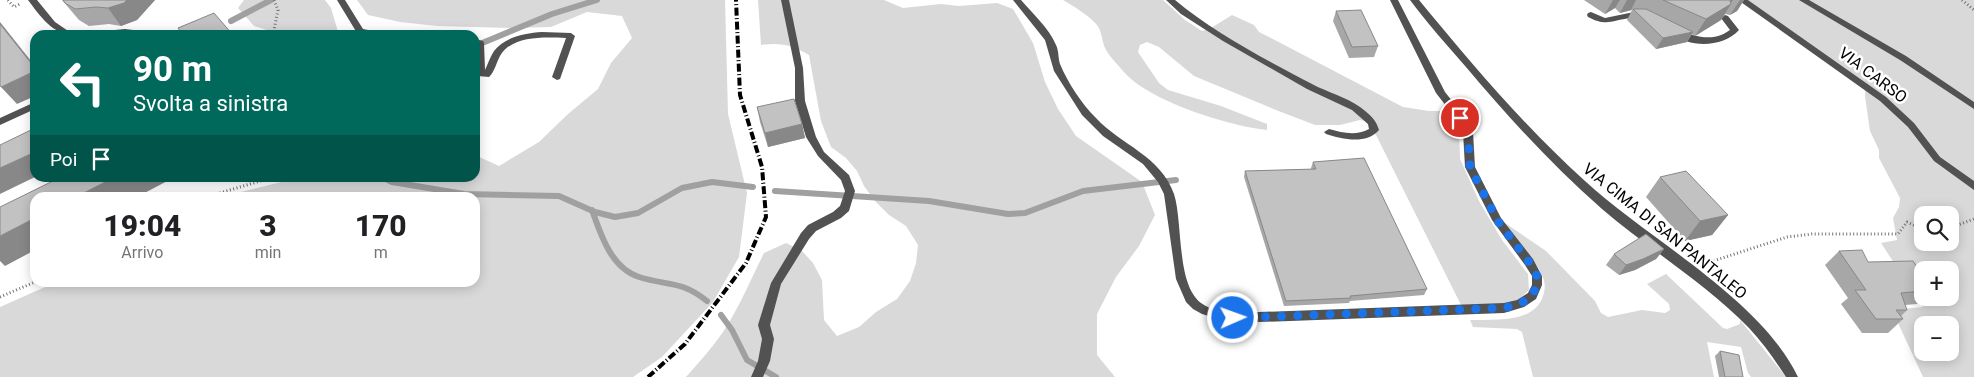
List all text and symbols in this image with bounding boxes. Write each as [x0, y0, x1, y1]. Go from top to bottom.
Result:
street label: VIA CARSO [1835, 43, 1911, 107]
text: 90 m [133, 49, 212, 90]
icon: left [50, 50, 115, 115]
text: Svolta a sinistra [133, 91, 288, 116]
pin [1439, 97, 1481, 139]
icon: arrive [1446, 104, 1474, 132]
icon: arrive [87, 145, 115, 173]
text: Poi [50, 148, 77, 171]
street label: VIA CIMA DI SAN PANTALEO [1579, 159, 1751, 303]
map controls [1914, 206, 1959, 361]
button: search [1914, 206, 1959, 251]
text: 19:04 [103, 208, 181, 243]
text: 3 [259, 208, 277, 243]
text: 170 [355, 208, 407, 243]
text: Arrivo [121, 243, 163, 262]
text: min [255, 243, 281, 262]
text: m [374, 243, 388, 262]
button: + [1914, 261, 1959, 306]
position arrow [1206, 291, 1258, 343]
button: − [1914, 316, 1959, 361]

